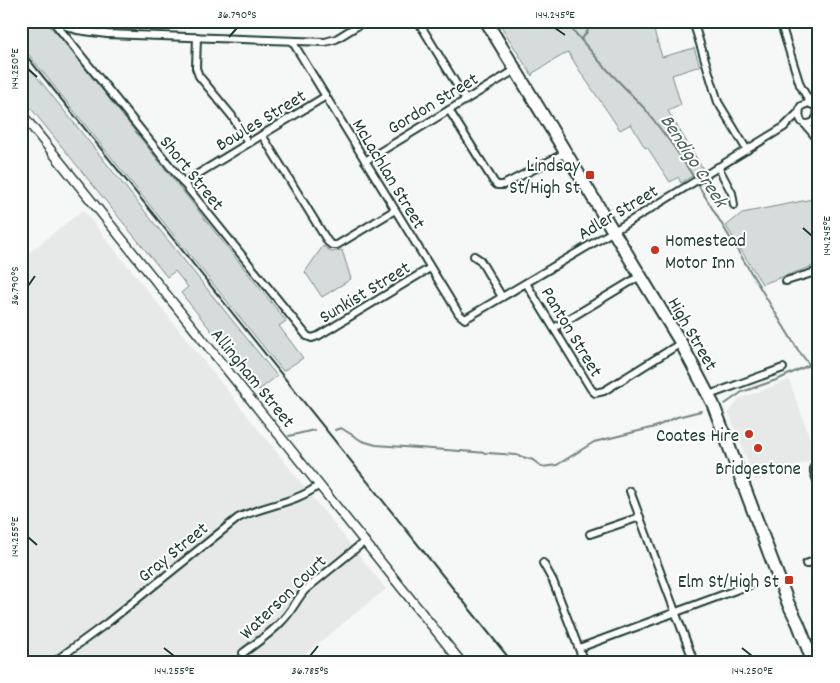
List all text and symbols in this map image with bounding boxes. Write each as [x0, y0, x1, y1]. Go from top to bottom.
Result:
text: 36.790°S [218, 7, 256, 24]
text: 144.245°E [535, 7, 575, 24]
text: 144.250°E [7, 48, 24, 90]
street label: Gordon Street [383, 67, 484, 143]
street label: Bowles Street [212, 84, 312, 160]
water label: Bendigo Creek [652, 110, 734, 215]
street label: McLachlan Street [343, 114, 431, 235]
street label: Short Street [151, 131, 229, 218]
place label: Lindsay St/High St [509, 154, 580, 203]
marker: Lindsay St/High St [584, 169, 596, 181]
street label: Adler Street [573, 179, 664, 249]
text: 144.245°E [819, 216, 836, 256]
place label: Homestead Motor Inn [665, 229, 746, 278]
marker: Homestead Motor Inn [649, 244, 661, 256]
street label: Sunkist Street [315, 256, 417, 332]
text: 36.790°S [7, 267, 24, 305]
street label: Panton Street [532, 283, 608, 383]
street label: High Street [659, 293, 723, 376]
street label: Allingham Street [203, 324, 300, 435]
place label: Coates Hire [656, 424, 739, 451]
marker: Coates Hire [743, 428, 755, 440]
marker: Bridgestone [752, 442, 764, 454]
place label: Bridgestone [715, 457, 801, 484]
text: 144.255°E [7, 516, 24, 557]
street label: Gray Street [133, 517, 215, 591]
street label: Waterson Court [235, 550, 334, 647]
place label: Elm St/High St [678, 570, 779, 597]
marker: Elm St/High St [783, 574, 795, 586]
text: 144.255°E [154, 663, 195, 680]
text: 36.785°S [291, 663, 329, 680]
text: 144.250°E [731, 663, 773, 680]

